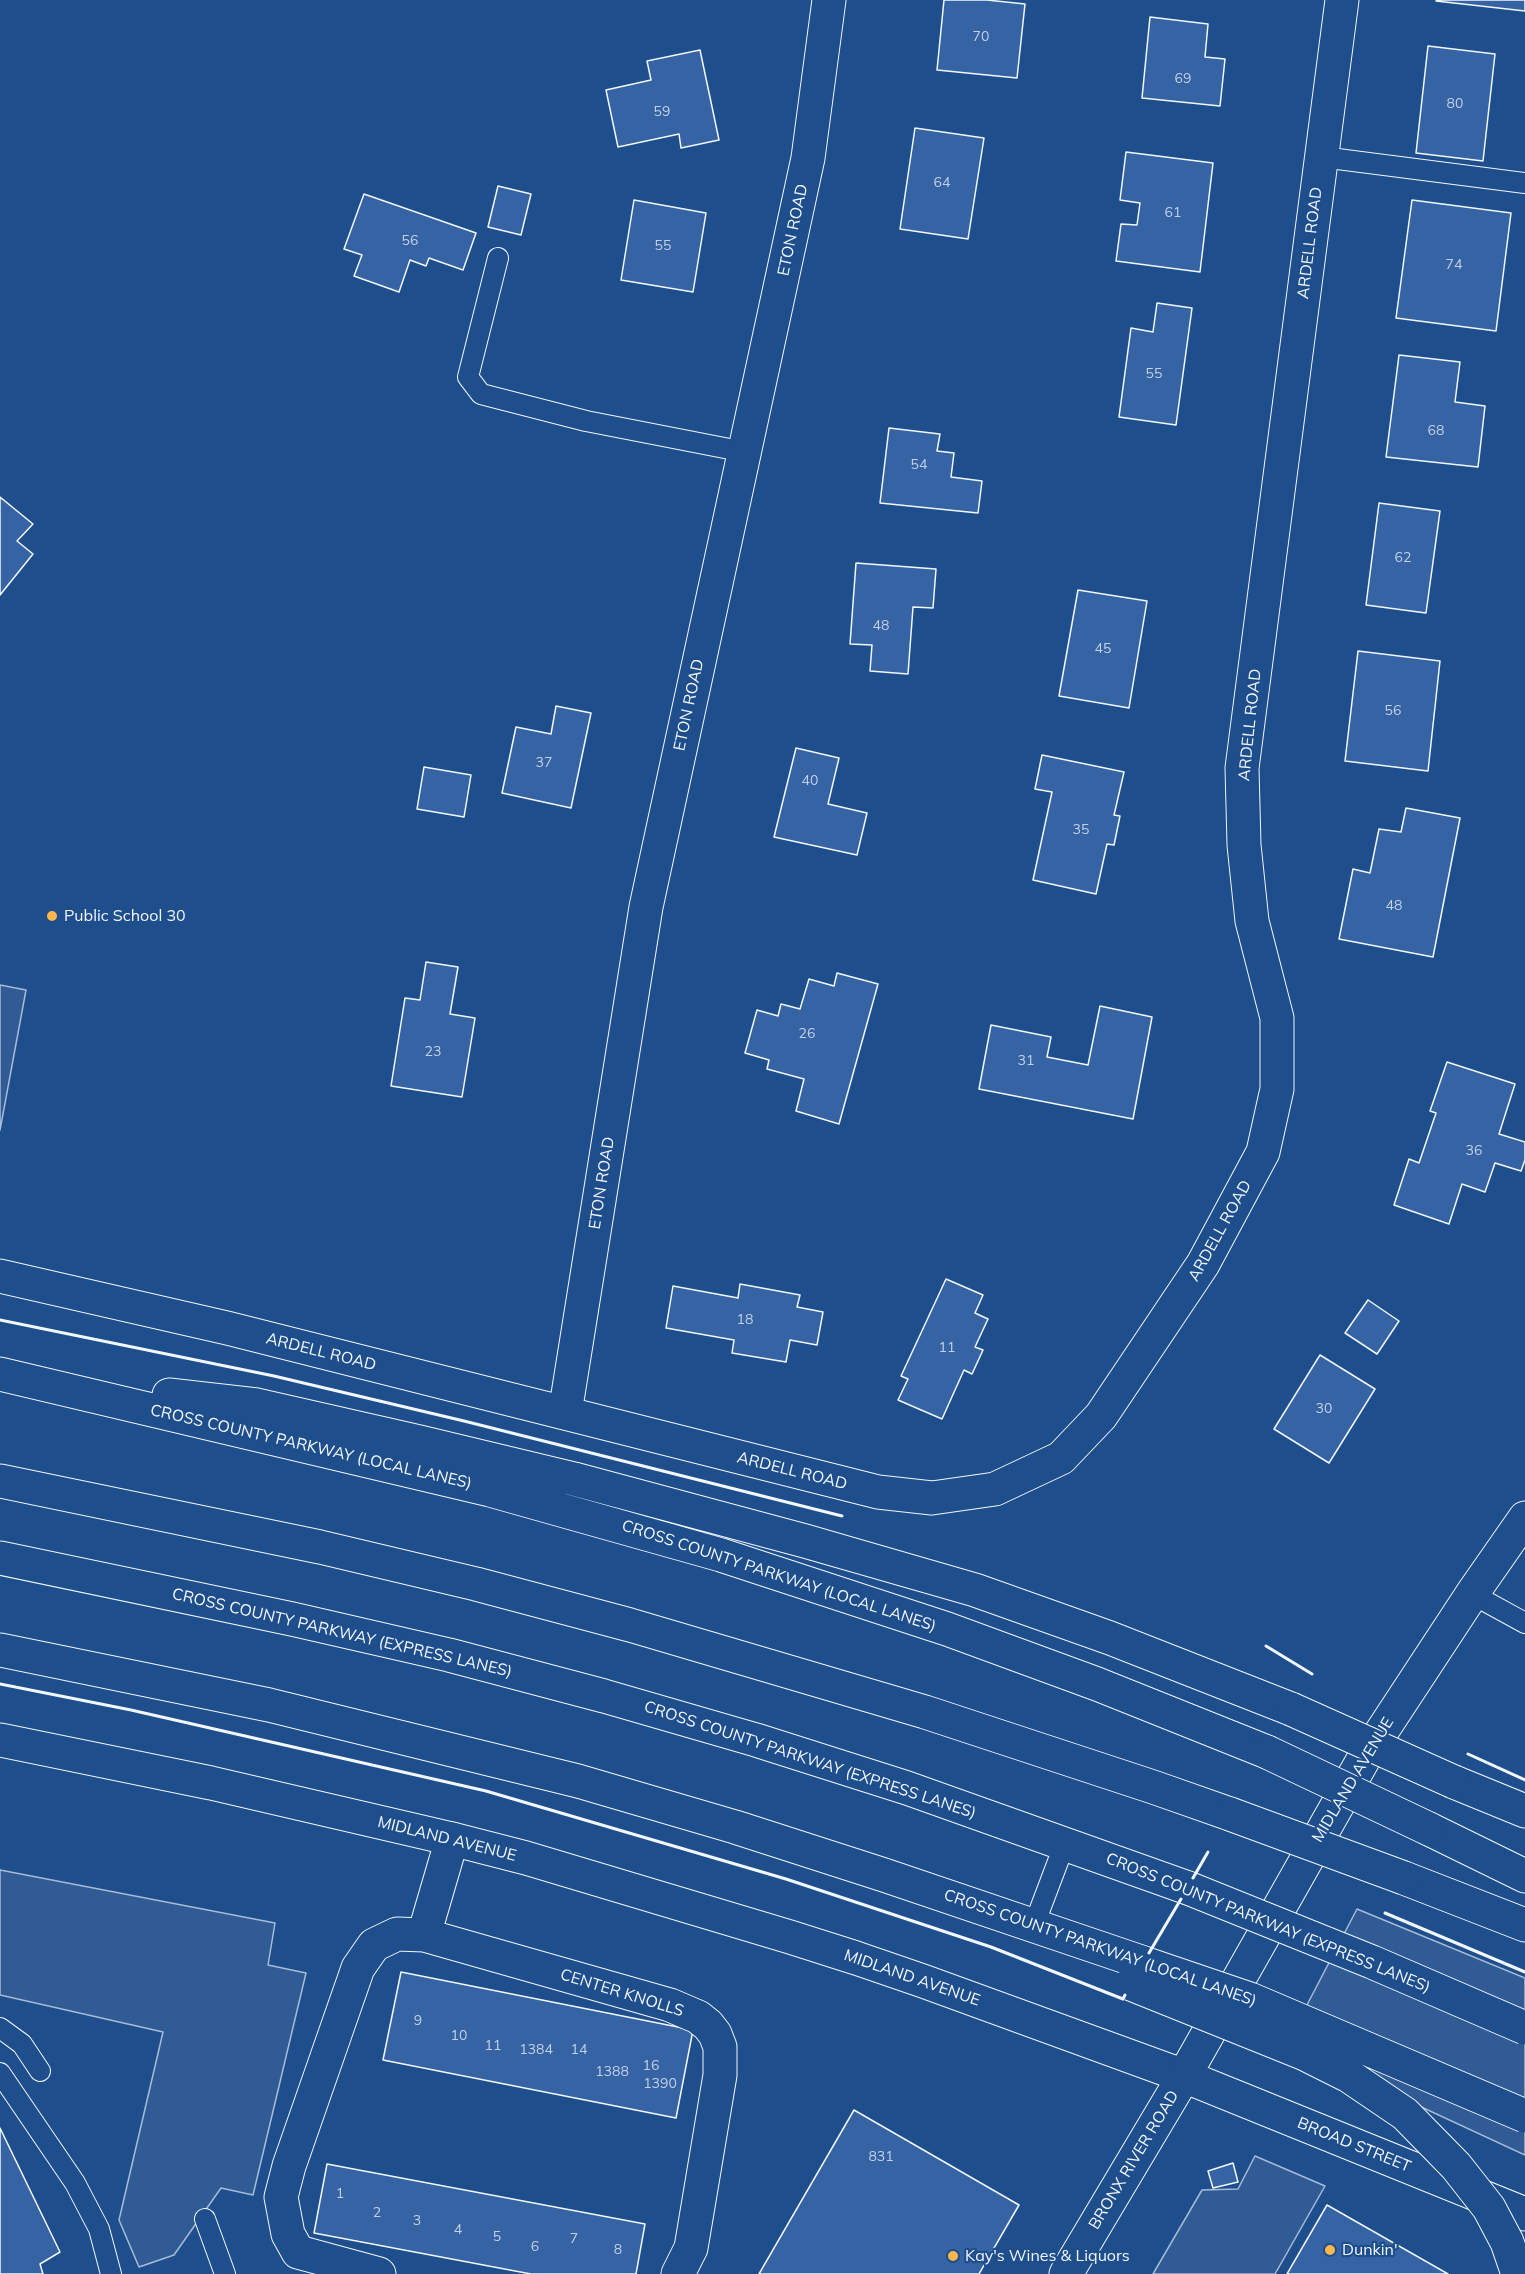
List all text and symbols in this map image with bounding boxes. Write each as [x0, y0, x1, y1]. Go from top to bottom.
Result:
house number: 70 [973, 29, 989, 45]
house number: 69 [1175, 71, 1191, 87]
house number: 80 [1447, 96, 1463, 112]
house number: 59 [654, 104, 670, 120]
house number: 64 [934, 175, 950, 191]
street label: ETON ROAD [774, 182, 812, 278]
street label: ARDELL ROAD [1294, 186, 1326, 300]
house number: 61 [1165, 205, 1181, 221]
house number: 56 [402, 233, 418, 249]
house number: 55 [655, 238, 671, 254]
house number: 74 [1446, 257, 1462, 273]
house number: 55 [1146, 366, 1162, 382]
house number: 68 [1428, 423, 1444, 439]
house number: 54 [911, 457, 927, 473]
house number: 62 [1395, 550, 1411, 566]
house number: 48 [873, 618, 889, 634]
house number: 45 [1095, 641, 1111, 657]
street label: ETON ROAD [670, 657, 708, 753]
street label: ARDELL ROAD [1235, 668, 1265, 782]
house number: 56 [1385, 703, 1401, 719]
house number: 37 [536, 755, 552, 771]
house number: 40 [802, 773, 818, 789]
house number: 35 [1073, 822, 1089, 838]
house number: 48 [1386, 898, 1402, 914]
place label: Public School 30 [64, 906, 186, 926]
marker: Public School 30 [45, 909, 59, 923]
house number: 26 [799, 1026, 815, 1042]
house number: 23 [425, 1044, 441, 1060]
house number: 31 [1018, 1053, 1034, 1069]
street label: ETON ROAD [585, 1135, 619, 1231]
house number: 36 [1466, 1143, 1482, 1159]
street label: ARDELL ROAD [1184, 1177, 1256, 1285]
house number: 18 [737, 1312, 753, 1328]
street label: ARDELL ROAD [264, 1329, 378, 1375]
house number: 11 [939, 1340, 955, 1356]
street label: CROSS COUNTY PARKWAY (LOCAL LANES) [148, 1401, 474, 1493]
house number: 30 [1316, 1401, 1332, 1417]
street label: ARDELL ROAD [735, 1448, 849, 1494]
street label: CROSS COUNTY PARKWAY (LOCAL LANES) [619, 1516, 939, 1636]
street label: CROSS COUNTY PARKWAY (EXPRESS LANES) [170, 1584, 514, 1682]
street label: CROSS COUNTY PARKWAY (EXPRESS LANES) [641, 1697, 979, 1823]
street label: MIDLAND AVENUE [1308, 1714, 1398, 1846]
street label: MIDLAND AVENUE [376, 1812, 518, 1866]
street label: CROSS COUNTY PARKWAY (EXPRESS LANES) [1103, 1849, 1433, 1997]
street label: CROSS COUNTY PARKWAY (LOCAL LANES) [941, 1885, 1259, 2011]
street label: MIDLAND AVENUE [841, 1946, 983, 2010]
street label: CENTER KNOLLS [558, 1965, 686, 2021]
house number: 9 [414, 2013, 422, 2029]
house number: 10 [451, 2028, 467, 2044]
house number: 11 [485, 2038, 501, 2054]
house number: 1384 [519, 2042, 553, 2058]
house number: 14 [571, 2042, 587, 2058]
house number: 16 [643, 2058, 659, 2074]
house number: 1388 [595, 2064, 629, 2080]
house number: 1390 [643, 2076, 677, 2092]
street label: BRONX RIVER ROAD [1085, 2087, 1183, 2233]
street label: BROAD STREET [1294, 2114, 1414, 2176]
house number: 831 [868, 2149, 894, 2165]
house number: 1 [336, 2186, 344, 2202]
house number: 2 [373, 2205, 381, 2221]
house number: 3 [413, 2213, 421, 2229]
house number: 4 [454, 2222, 462, 2238]
house number: 5 [493, 2229, 501, 2245]
house number: 7 [570, 2231, 578, 2247]
house number: 6 [531, 2239, 539, 2255]
place label: Dunkin' [1342, 2240, 1398, 2260]
house number: 8 [614, 2242, 622, 2258]
marker: Dunkin' [1323, 2243, 1337, 2257]
place label: Kay's Wines & Liquors [965, 2246, 1130, 2266]
marker: Kay's Wines & Liquors [946, 2249, 960, 2263]

